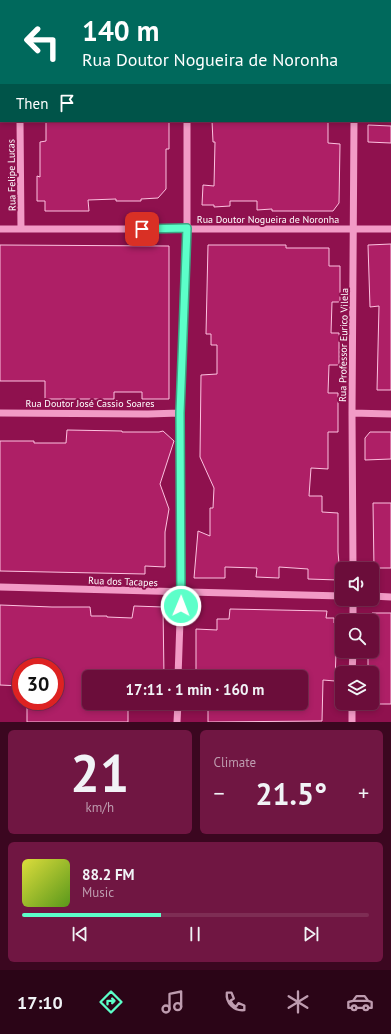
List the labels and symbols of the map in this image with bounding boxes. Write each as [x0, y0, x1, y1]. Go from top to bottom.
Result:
street label: Rua Felipe Lucas [4, 139, 19, 211]
pin [125, 212, 159, 246]
street label: Rua Doutor Nogueira de Noronha [197, 213, 339, 226]
street label: Rua Professor Eurico Vilela [336, 288, 351, 402]
street label: Rua Doutor José Cassio Soares [25, 397, 155, 410]
street label: Rua dos Tacapes [88, 574, 158, 589]
position arrow [160, 585, 202, 627]
speed limit sign: 30 [12, 658, 64, 710]

